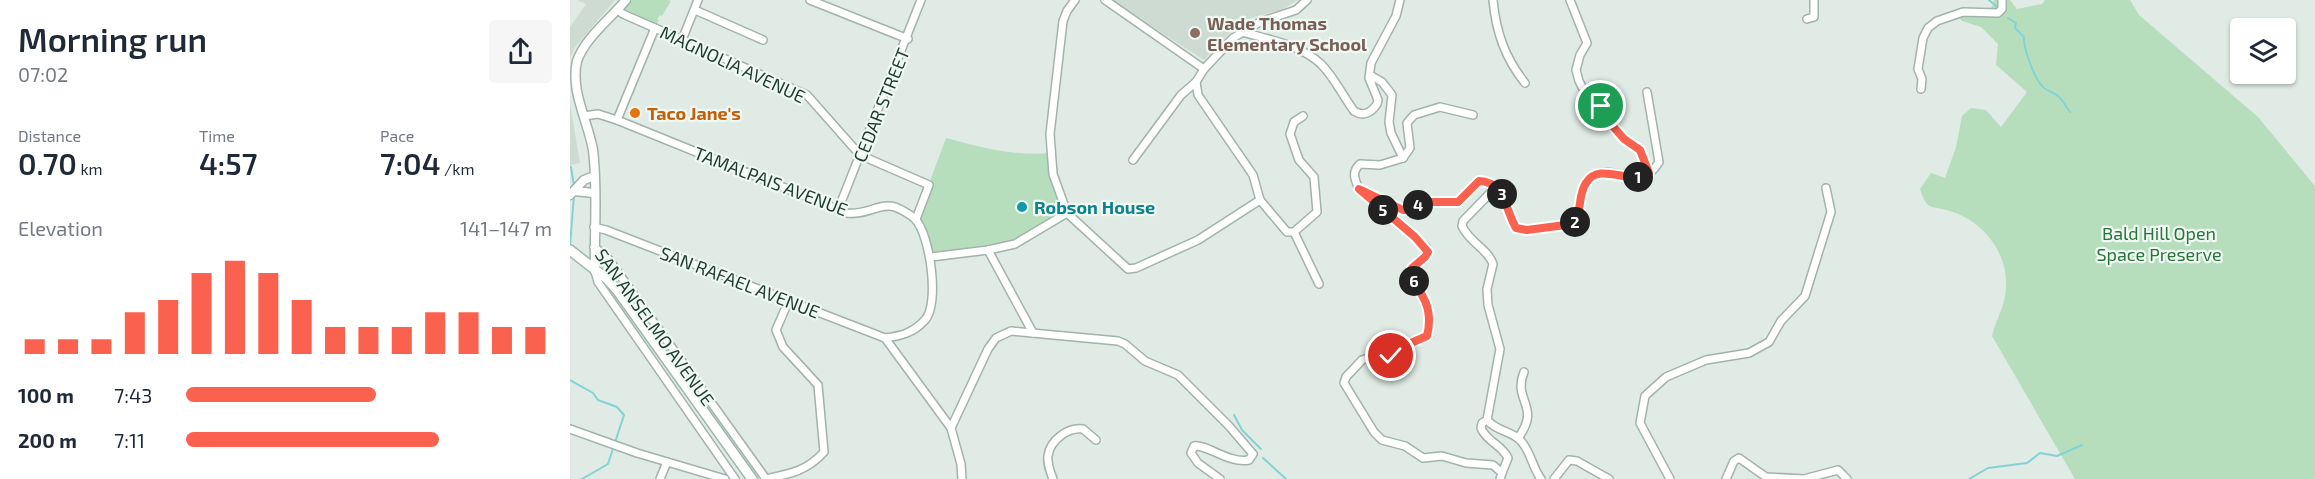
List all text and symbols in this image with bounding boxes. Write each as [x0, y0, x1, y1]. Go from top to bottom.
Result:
place label: Wade Thomas Elementary School [1207, 12, 1367, 55]
map controls [2230, 18, 2296, 84]
button: layers [2230, 18, 2296, 84]
text: Morning run [18, 19, 207, 59]
button: share [489, 20, 552, 83]
street label: MAGNOLIA AVENUE [657, 21, 809, 107]
marker: Wade Thomas Elementary School [1188, 26, 1202, 40]
street label: CEDAR STREET [848, 44, 914, 165]
text: 07:02 [18, 62, 68, 86]
pin [1575, 80, 1626, 131]
icon: arrive [1584, 89, 1617, 122]
place label: Taco Jane's [647, 102, 741, 124]
marker: Taco Jane's [628, 106, 642, 120]
text: Distance [18, 126, 81, 145]
text: Time [199, 126, 235, 145]
text: Pace [380, 126, 414, 145]
street label: TAMALPAIS AVENUE [691, 142, 851, 220]
text: 0.70 [18, 145, 77, 181]
text: 4:57 [199, 145, 257, 181]
text: 7:04 [380, 145, 440, 181]
text: km [77, 159, 103, 178]
text: /km [440, 159, 475, 178]
pin: 1 [1623, 162, 1653, 192]
text: 1 [1635, 167, 1641, 186]
pin: 3 [1487, 179, 1517, 209]
text: 3 [1497, 184, 1507, 203]
pin: 4 [1403, 190, 1433, 220]
pin: 5 [1368, 195, 1398, 225]
text: 4 [1413, 195, 1423, 214]
place label: Robson House [1034, 196, 1155, 218]
marker: Robson House [1015, 200, 1029, 214]
text: 5 [1379, 200, 1387, 219]
pin: 2 [1560, 207, 1590, 237]
text: 2 [1570, 212, 1580, 231]
text: Elevation [18, 216, 103, 240]
text: 141–147 m [460, 216, 552, 240]
park label: Bald Hill Open Space Preserve [2096, 222, 2222, 265]
street label: SAN RAFAEL AVENUE [657, 241, 823, 323]
street label: SAN ANSELMO AVENUE [591, 244, 719, 410]
pin: 6 [1399, 266, 1429, 296]
text: 6 [1409, 271, 1419, 290]
pin [1365, 330, 1416, 381]
icon: check [1374, 339, 1407, 372]
text: 100 m [18, 383, 74, 407]
text: 7:43 [114, 383, 152, 407]
text: 200 m [18, 428, 77, 452]
text: 7:11 [114, 428, 145, 452]

